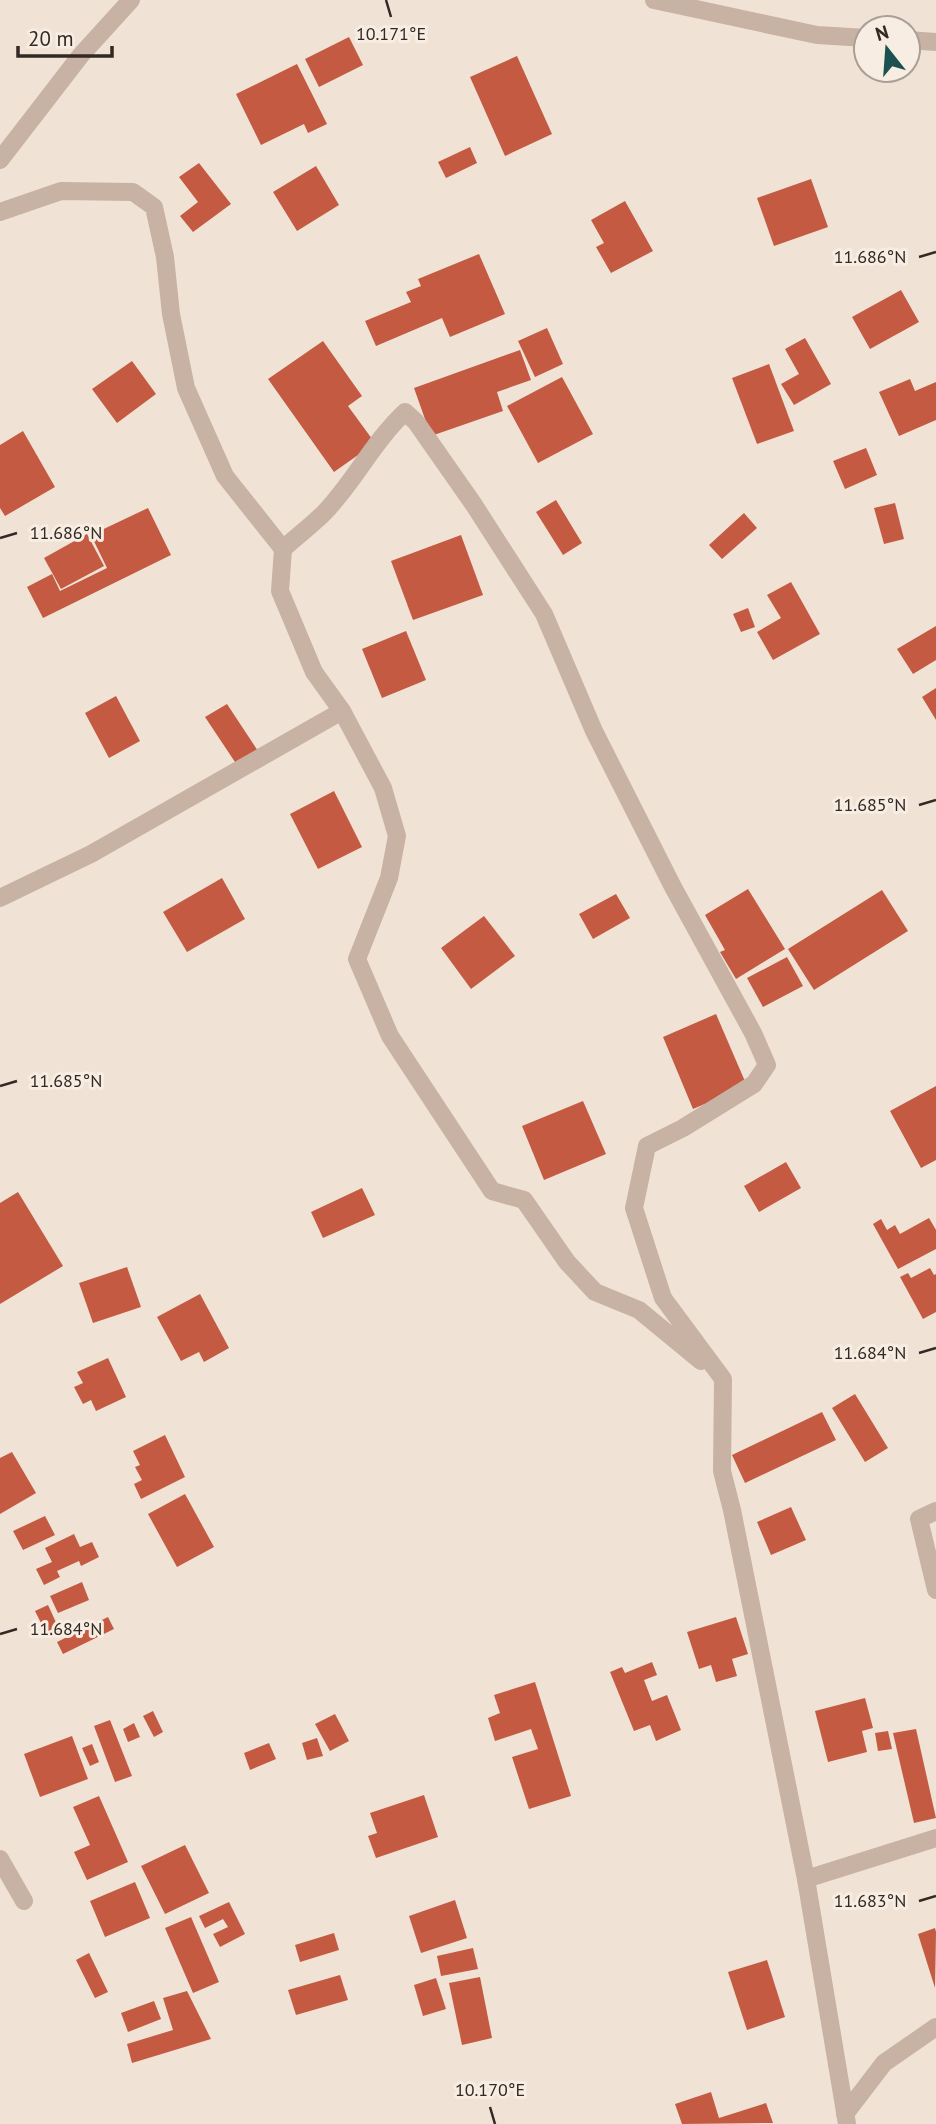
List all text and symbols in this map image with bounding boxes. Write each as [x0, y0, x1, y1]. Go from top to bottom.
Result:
scale bar [18, 14, 112, 58]
north arrow [852, 14, 922, 84]
text: N [873, 19, 892, 46]
text: 10.171°E [356, 22, 426, 45]
text: 20 m [28, 25, 74, 52]
text: 11.686°N [834, 245, 906, 268]
text: 11.686°N [30, 521, 102, 544]
text: 11.685°N [834, 793, 906, 816]
text: 11.685°N [30, 1069, 102, 1092]
text: 11.684°N [834, 1341, 906, 1364]
text: 11.684°N [30, 1617, 102, 1640]
text: 11.683°N [834, 1889, 906, 1912]
text: 10.170°E [455, 2078, 525, 2101]

